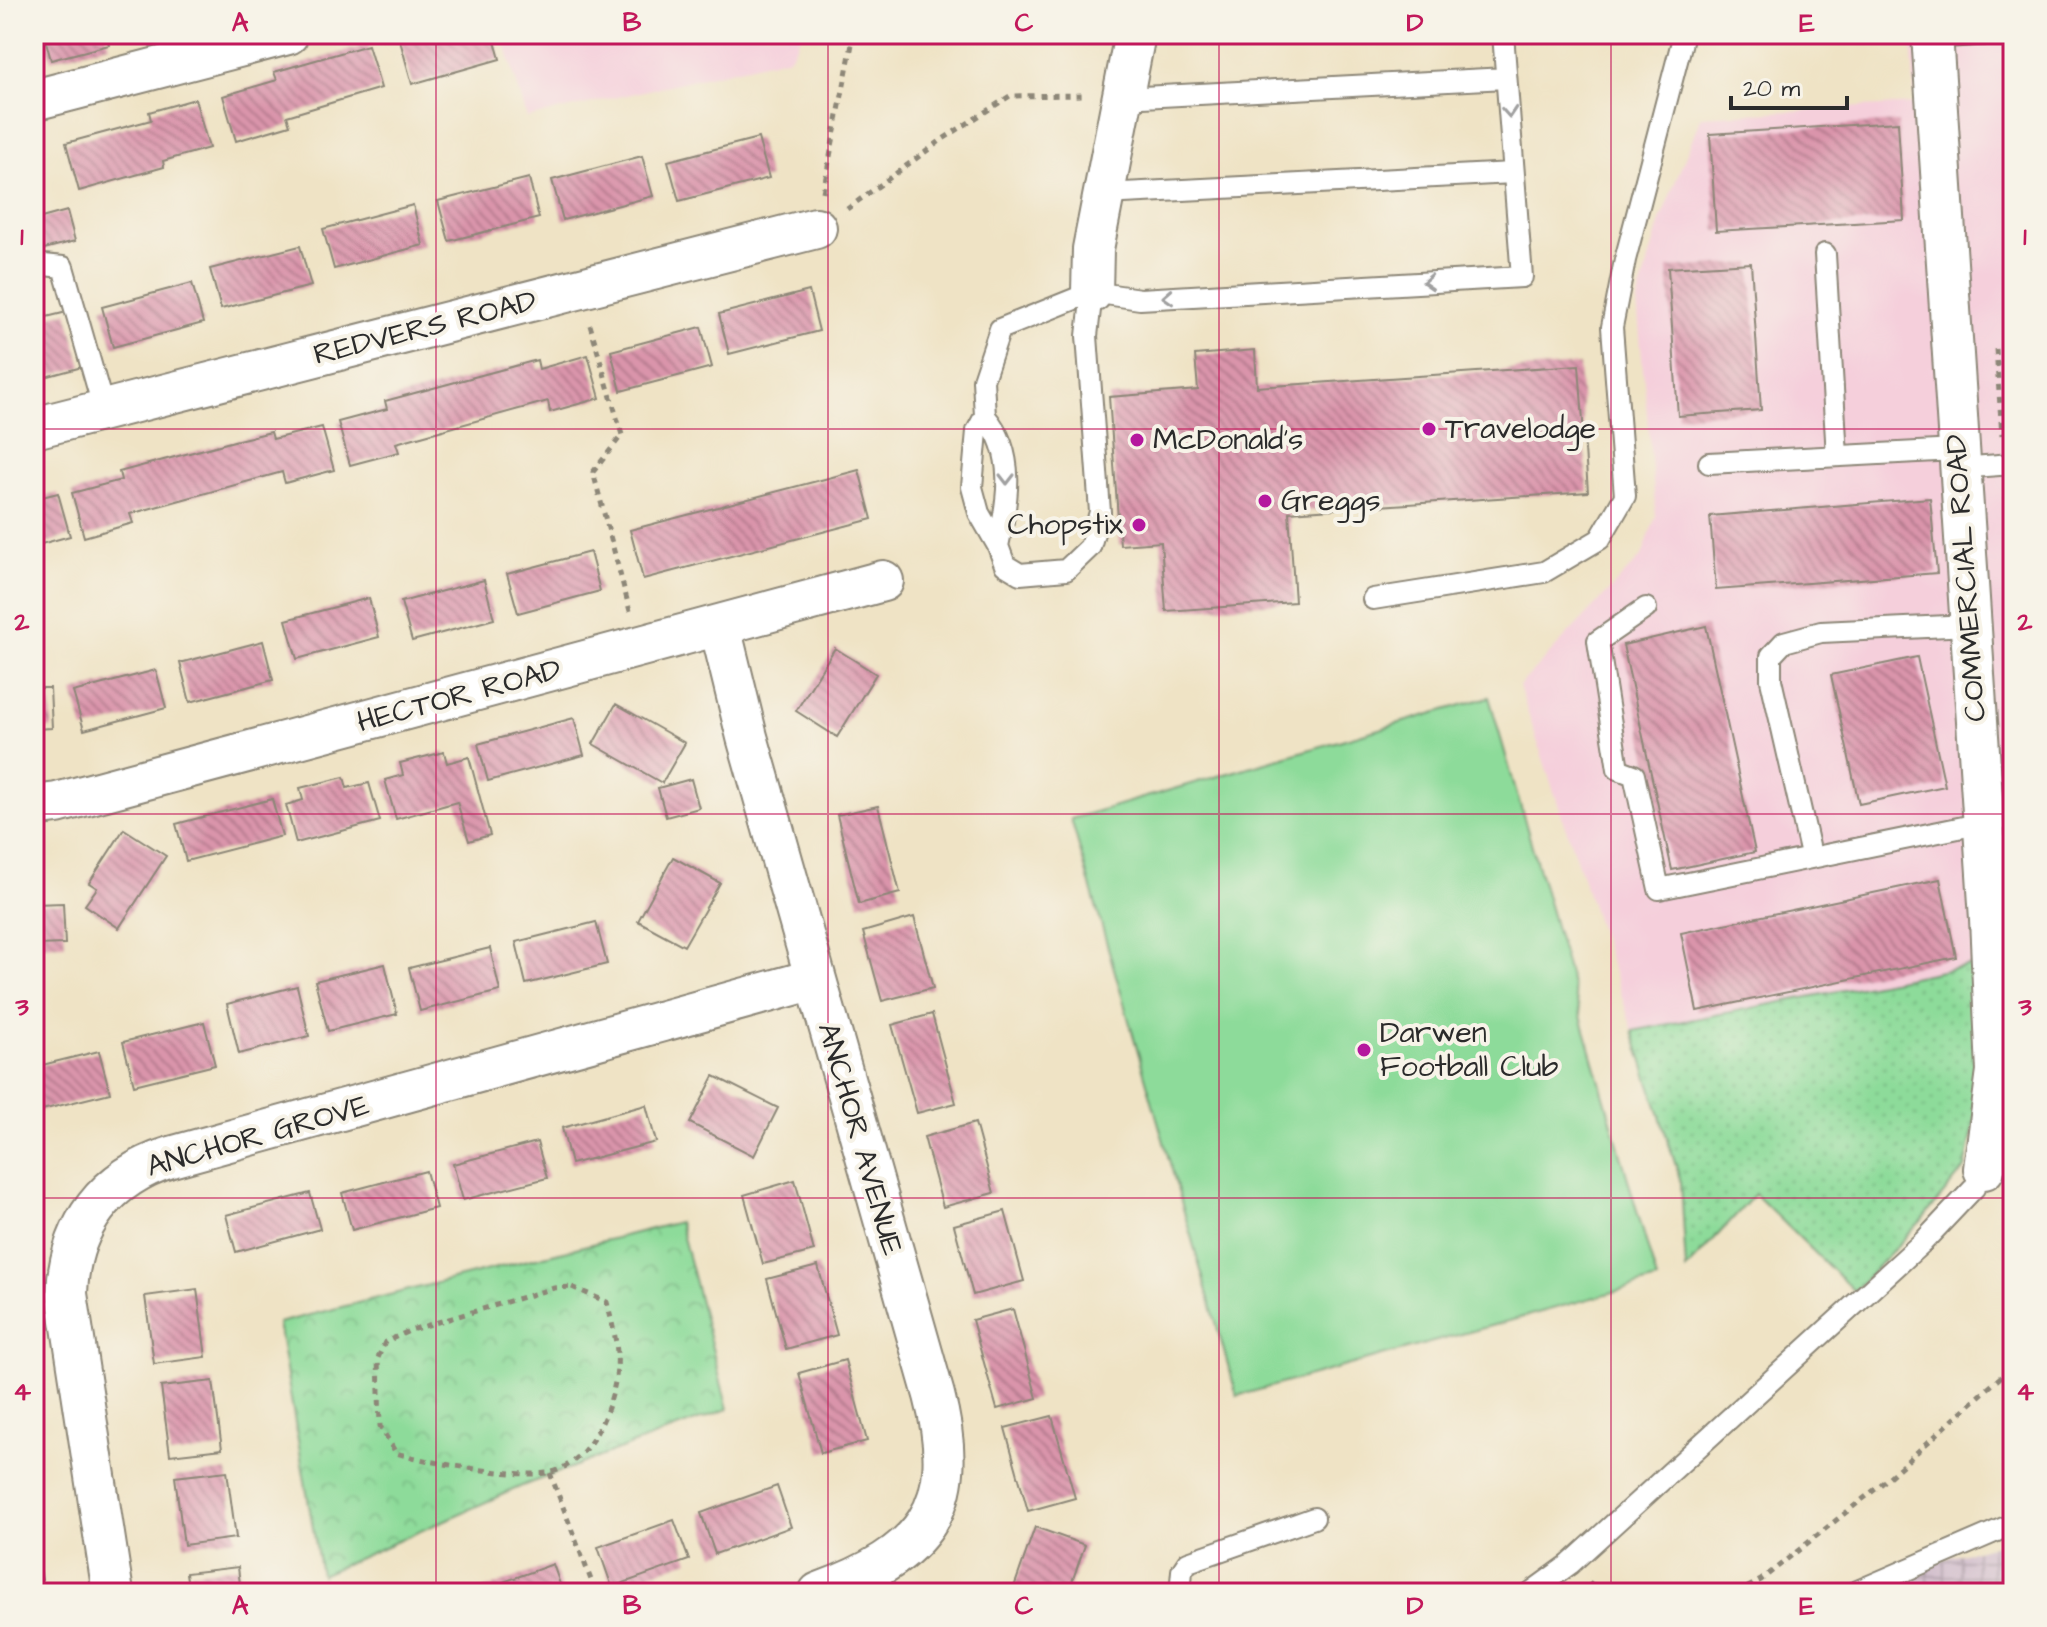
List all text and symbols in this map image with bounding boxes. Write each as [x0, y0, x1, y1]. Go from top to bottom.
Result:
text: A [232, 5, 249, 41]
text: B [623, 5, 642, 41]
text: C [1015, 5, 1034, 41]
text: D [1407, 5, 1424, 41]
text: E [1799, 5, 1815, 41]
scale bar [1731, 60, 1847, 110]
text: 20 m [1743, 72, 1800, 106]
one-way arrow [1500, 106, 1517, 119]
text: 1 [20, 219, 24, 255]
text: 1 [2023, 219, 2027, 255]
one-way arrow [1421, 274, 1434, 291]
street label: REDVERS ROAD [309, 280, 541, 376]
one-way arrow [1161, 288, 1174, 305]
place label: Travelodge [1445, 408, 1596, 451]
place label: McDonald's [1153, 419, 1303, 461]
marker: Travelodge [1420, 420, 1438, 438]
marker: McDonald's [1128, 431, 1146, 449]
street label: COMMERCIAL ROAD [1935, 433, 1997, 723]
one-way arrow [998, 473, 1016, 486]
place label: Greggs [1281, 480, 1381, 523]
marker: Greggs [1256, 492, 1274, 510]
place label: Chopstix [1007, 504, 1124, 546]
marker: Chopstix [1130, 516, 1148, 534]
text: 2 [14, 604, 30, 640]
text: 2 [2017, 604, 2033, 640]
street label: HECTOR ROAD [352, 649, 566, 743]
text: 3 [14, 989, 29, 1025]
text: 3 [2017, 989, 2032, 1025]
place label: Darwen Football Club [1380, 1012, 1558, 1088]
street label: ANCHOR AVENUE [807, 1018, 913, 1260]
marker: Darwen Football Club [1355, 1041, 1373, 1059]
street label: ANCHOR GROVE [142, 1084, 374, 1188]
text: 4 [13, 1374, 31, 1410]
text: 4 [2016, 1374, 2034, 1410]
text: A [232, 1588, 249, 1624]
text: B [623, 1588, 642, 1624]
text: C [1015, 1588, 1034, 1624]
text: D [1407, 1588, 1424, 1624]
text: E [1799, 1588, 1815, 1624]

